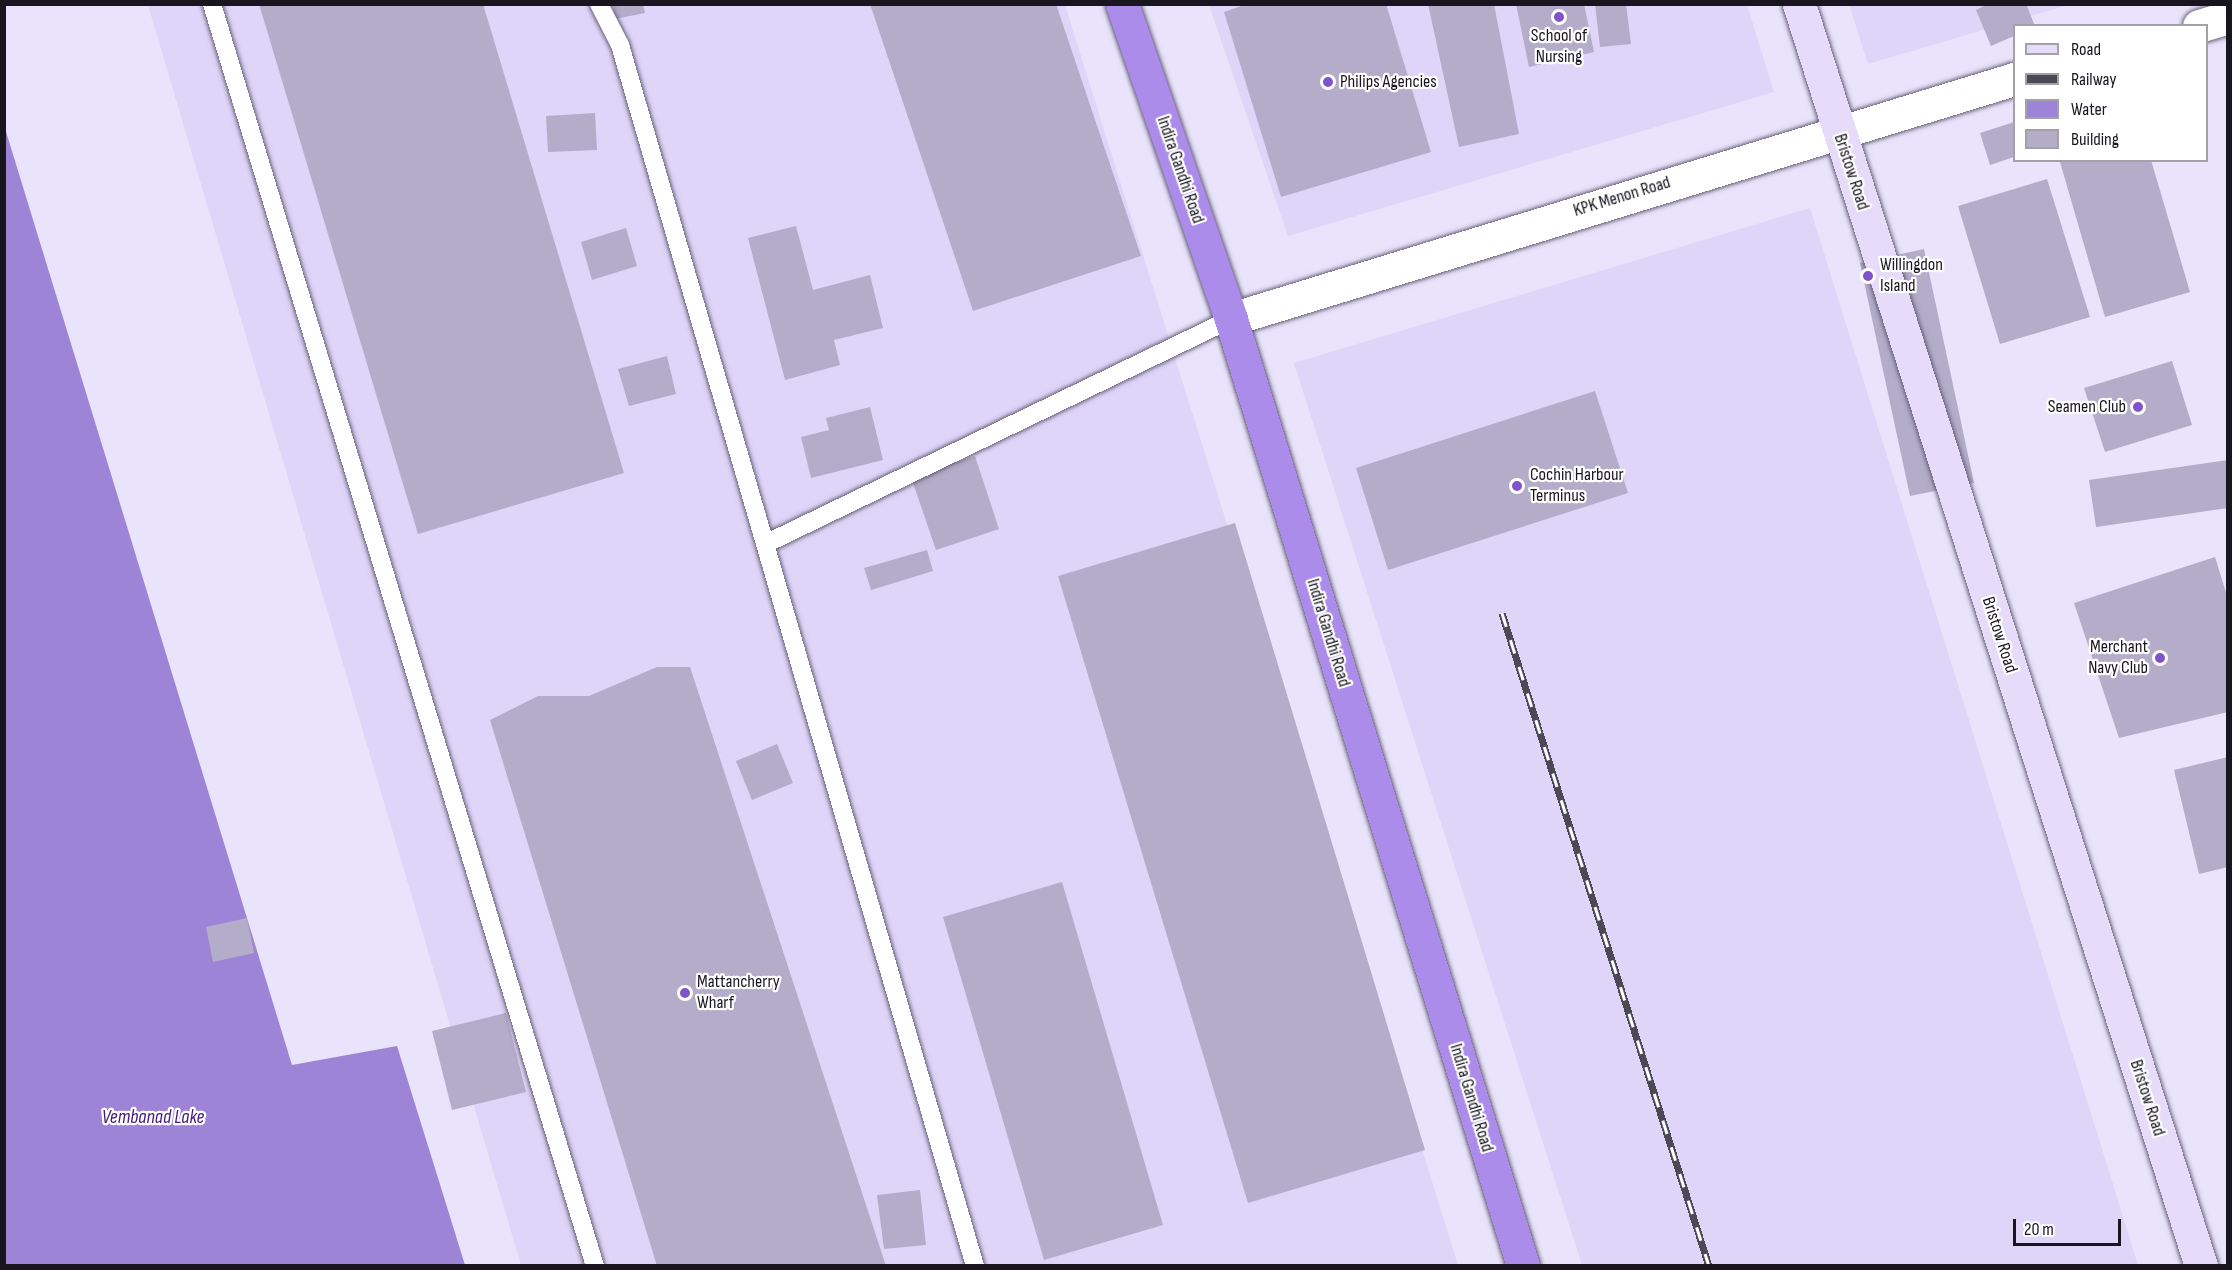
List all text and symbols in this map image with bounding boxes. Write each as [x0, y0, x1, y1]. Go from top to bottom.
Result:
marker: School of Nursing [1552, 10, 1566, 24]
legend [2013, 24, 2208, 162]
place label: School of Nursing [1531, 26, 1587, 68]
text: Road [2071, 39, 2101, 60]
text: Railway [2071, 69, 2116, 90]
place label: Philips Agencies [1340, 71, 1437, 93]
marker: Philips Agencies [1321, 75, 1335, 89]
text: Water [2071, 99, 2107, 120]
street label: Indira Gandhi Road [1152, 114, 1208, 226]
text: Building [2071, 129, 2119, 150]
street label: Bristow Road [1829, 131, 1873, 213]
street label: KPK Menon Road [1571, 172, 1673, 222]
place label: Willingdon Island [1880, 255, 1943, 298]
marker: Willingdon Island [1861, 269, 1875, 283]
place label: Seamen Club [2048, 396, 2126, 418]
marker: Seamen Club [2131, 400, 2145, 414]
place label: Cochin Harbour Terminus [1530, 465, 1624, 508]
marker: Cochin Harbour Terminus [1508, 477, 1526, 495]
street label: Indira Gandhi Road [1301, 576, 1355, 690]
street label: Bristow Road [1977, 594, 2021, 676]
place label: Merchant Navy Club [2088, 637, 2148, 680]
marker: Merchant Navy Club [2153, 651, 2167, 665]
place label: Mattancherry Wharf [697, 972, 780, 1014]
marker: Mattancherry Wharf [678, 986, 692, 1000]
street label: Indira Gandhi Road [1444, 1041, 1498, 1155]
street label: Bristow Road [2125, 1057, 2169, 1139]
water label: Vembanad Lake [102, 1105, 204, 1129]
scale bar [2016, 1207, 2124, 1245]
text: 20 m [2024, 1219, 2054, 1240]

